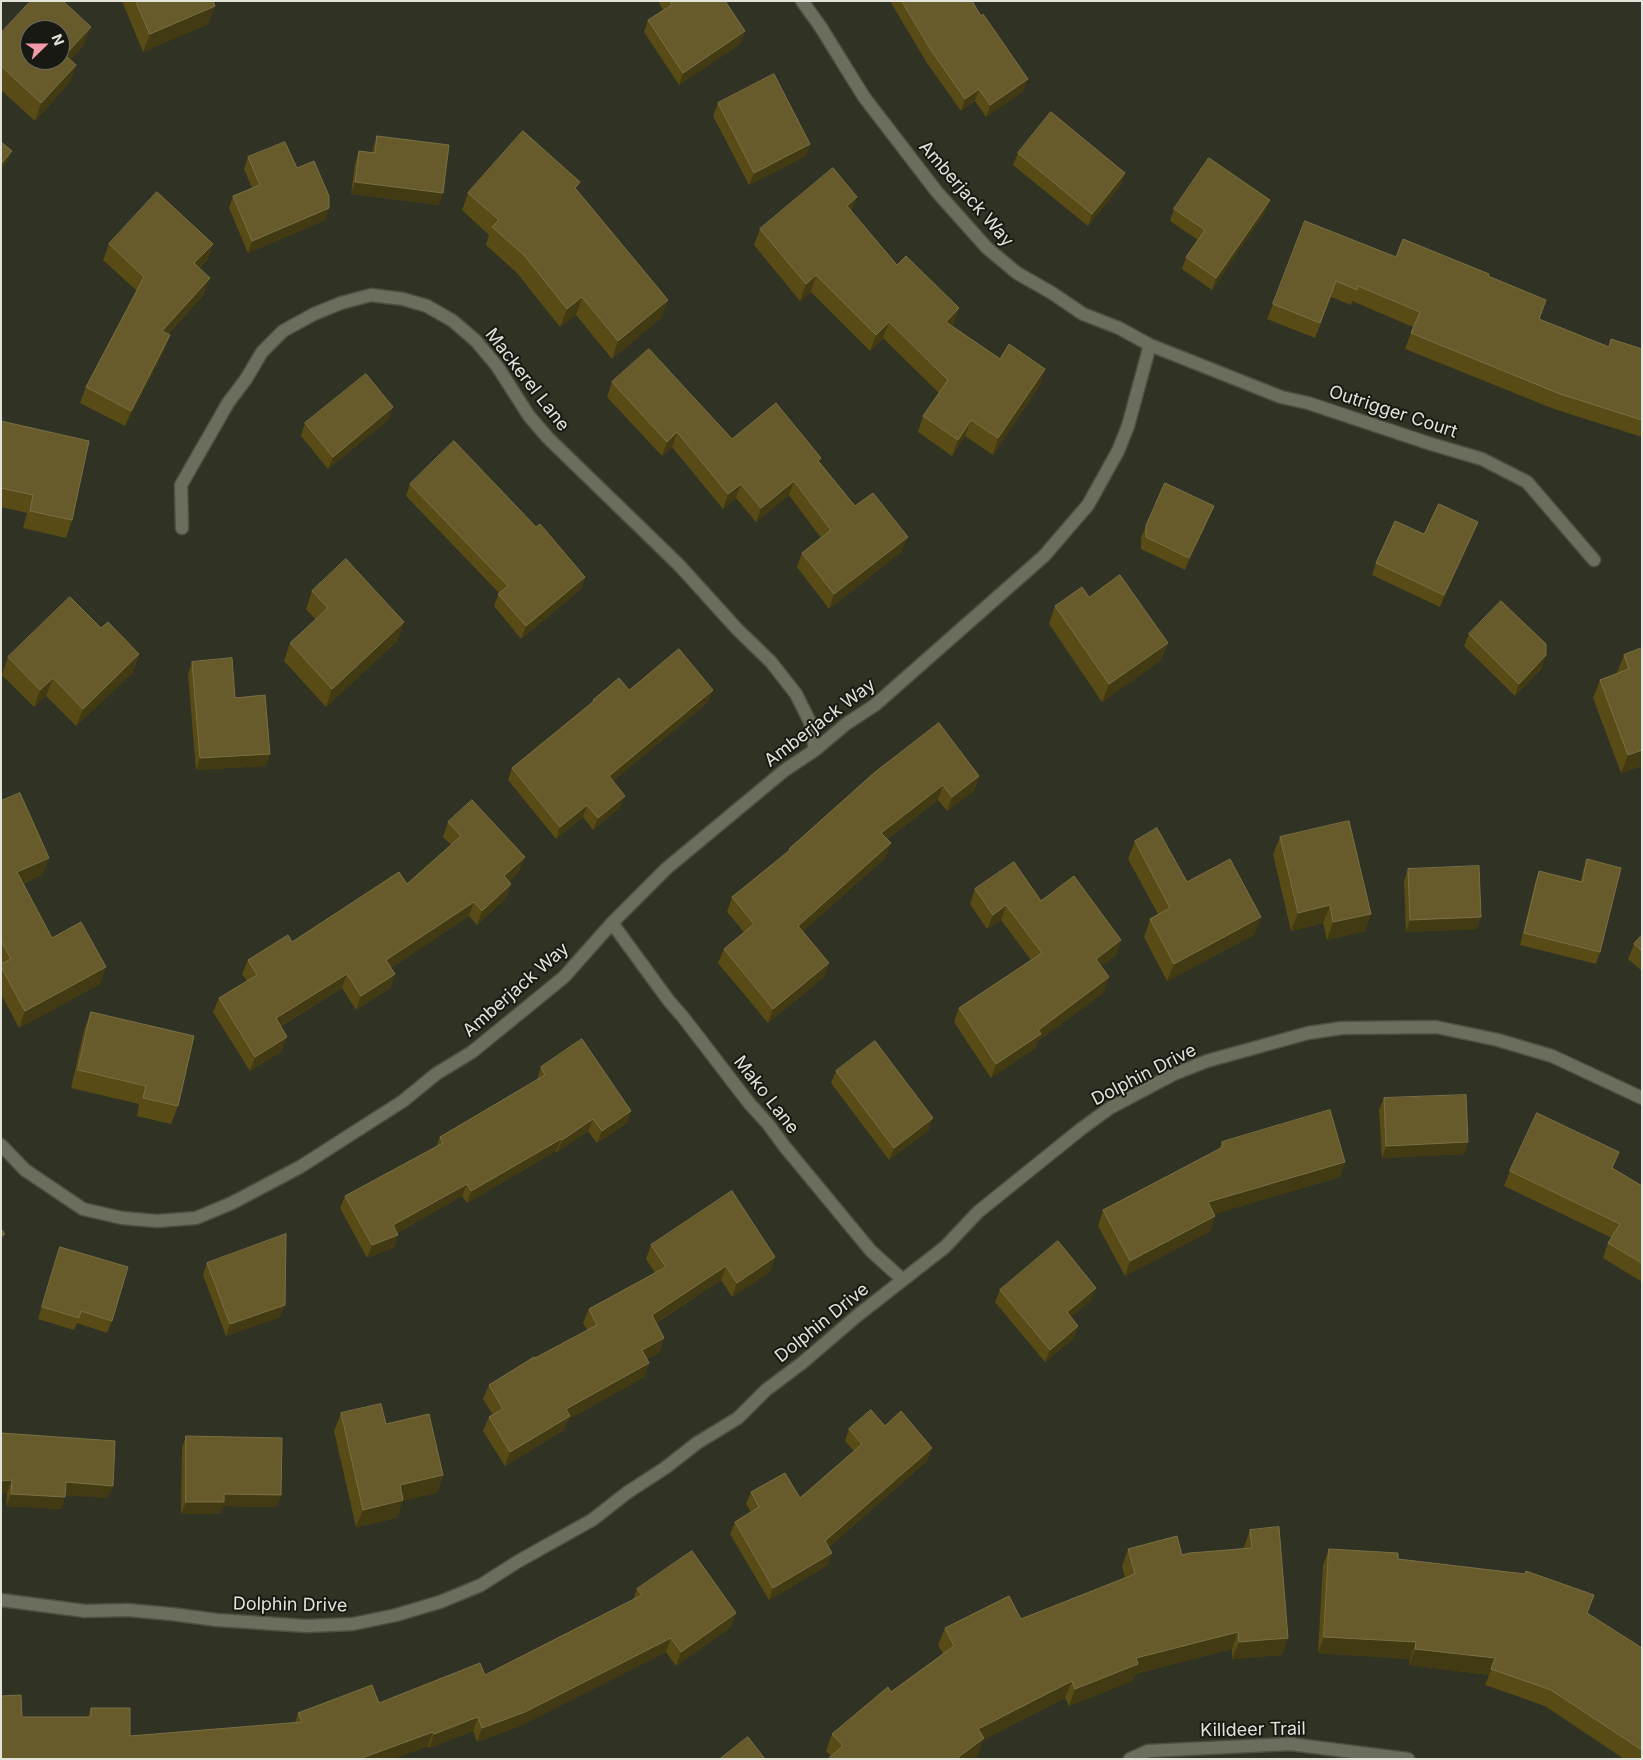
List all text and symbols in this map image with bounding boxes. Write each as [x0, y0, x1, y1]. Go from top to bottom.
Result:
north arrow [20, 20, 70, 70]
text: N [49, 31, 68, 48]
street label: Amberjack Way [914, 137, 1018, 251]
street label: Mackerel Lane [480, 324, 574, 436]
street label: Outrigger Court [1326, 381, 1460, 443]
street label: Amberjack Way [760, 674, 880, 772]
street label: Amberjack Way [459, 938, 573, 1042]
street label: Dolphin Drive [1088, 1039, 1200, 1111]
street label: Mako Lane [729, 1052, 803, 1138]
street label: Dolphin Drive [771, 1279, 873, 1367]
street label: Dolphin Drive [233, 1593, 347, 1617]
street label: Killdeer Trail [1200, 1718, 1306, 1742]

